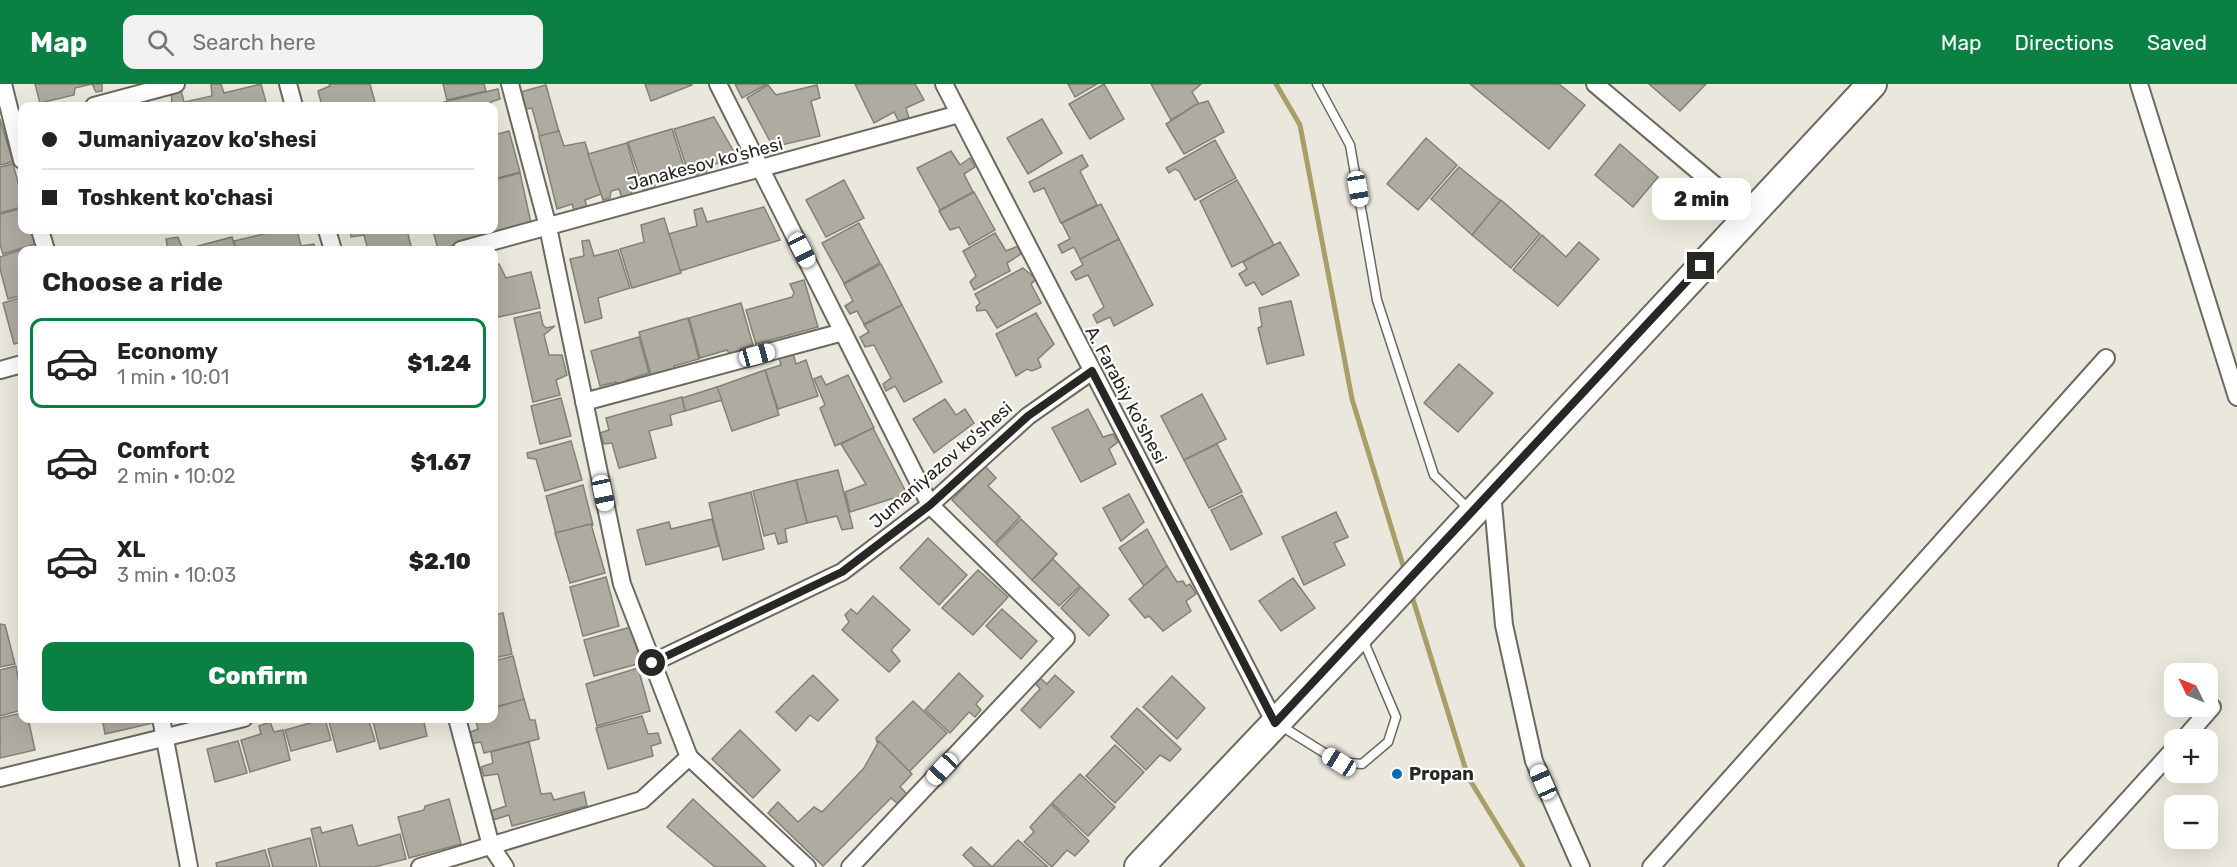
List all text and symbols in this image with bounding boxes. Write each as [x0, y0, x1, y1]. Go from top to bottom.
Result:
search box [123, 15, 543, 69]
text: Map [30, 26, 87, 59]
icon: search [144, 26, 177, 59]
text: Search here [192, 29, 316, 56]
text: Map [1941, 30, 1982, 55]
text: Directions [2015, 30, 2114, 55]
text: Saved [2147, 30, 2207, 55]
text: Jumaniyazov ko'shesi [78, 126, 317, 153]
street label: Janakesov ko'shesi [625, 133, 785, 195]
car [1346, 170, 1370, 208]
callout: 2 min [1652, 179, 1750, 221]
text: Toshkent ko'chasi [78, 184, 273, 211]
text: 2 min [1674, 187, 1729, 211]
car [786, 230, 818, 270]
route end [1687, 252, 1714, 279]
text: Choose a ride [42, 266, 223, 298]
street label: A. Farabiy ko'shesi [1081, 323, 1171, 467]
icon: car [45, 336, 99, 390]
text: Economy [117, 338, 218, 365]
car [737, 342, 777, 368]
text: $1.24 [407, 350, 471, 377]
text: 1 min · 10:01 [117, 365, 229, 389]
street label: Jumaniyazov ko'shesi [865, 397, 1017, 533]
icon: car [45, 435, 99, 489]
text: Comfort [117, 437, 209, 464]
text: $1.67 [411, 449, 471, 476]
text: 2 min · 10:02 [117, 464, 236, 488]
car [590, 474, 616, 512]
icon: car [45, 534, 99, 588]
text: XL [117, 536, 145, 563]
text: $2.10 [409, 548, 471, 575]
text: 3 min · 10:03 [117, 563, 236, 587]
button: Confirm [42, 642, 474, 711]
route start [638, 649, 665, 676]
north arrow [2164, 663, 2218, 717]
map controls [2164, 663, 2218, 849]
button: + [2164, 729, 2218, 783]
car [1319, 745, 1359, 779]
car [923, 750, 961, 788]
car [1527, 762, 1559, 802]
place label: Propan [1409, 763, 1474, 785]
marker: Propan [1390, 767, 1404, 781]
button: − [2164, 795, 2218, 849]

